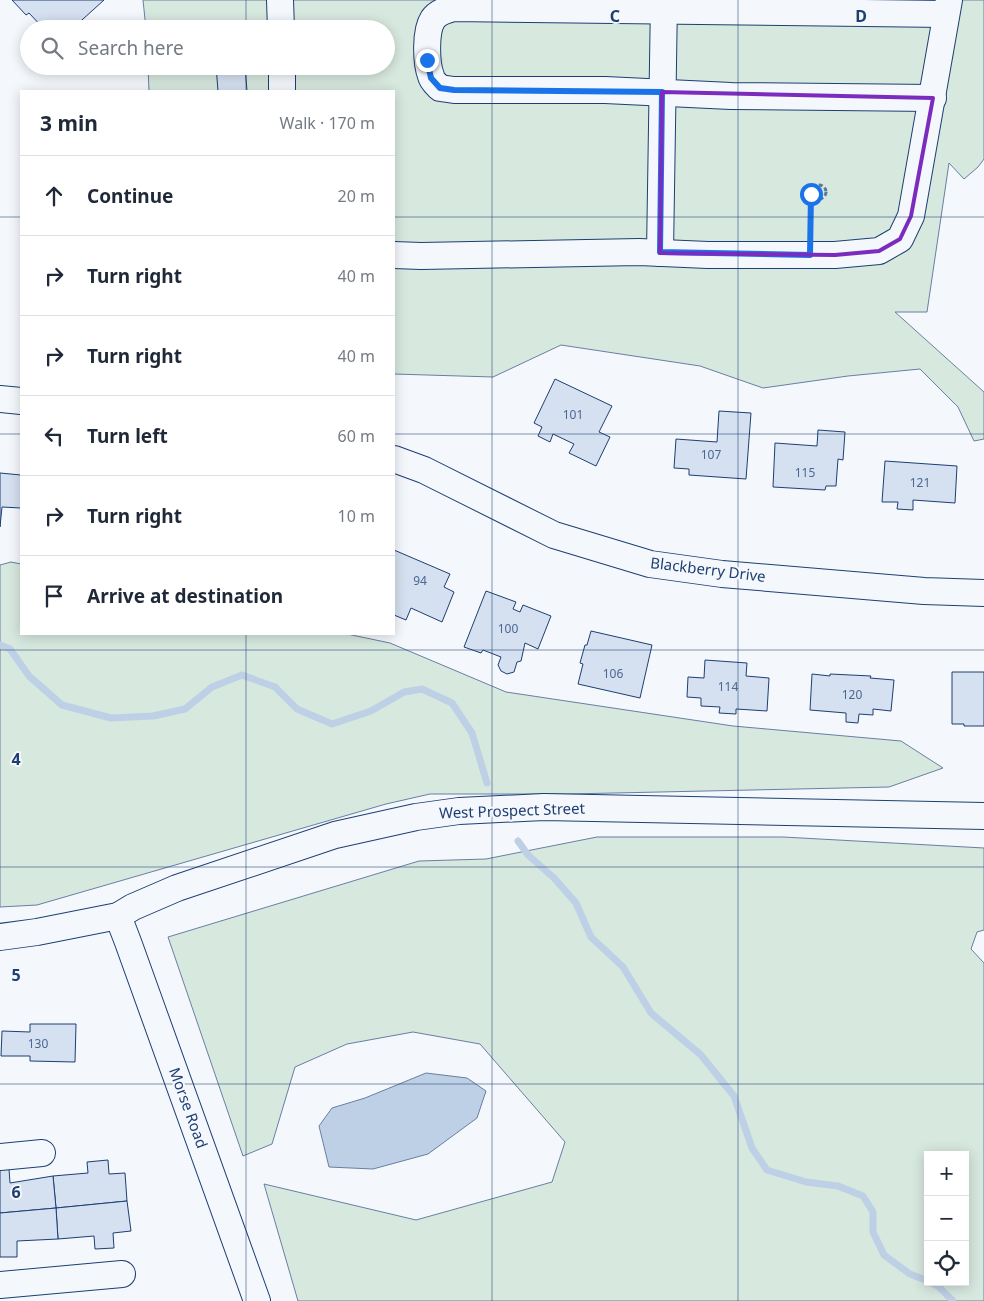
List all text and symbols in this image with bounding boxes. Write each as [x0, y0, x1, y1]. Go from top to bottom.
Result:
text: C [610, 5, 620, 27]
text: D [855, 5, 867, 27]
search box [20, 20, 395, 75]
icon: search [38, 34, 66, 62]
text: Search here [78, 35, 184, 61]
route end [416, 49, 439, 72]
text: 3 min [40, 109, 98, 137]
text: Walk · 170 m [280, 112, 375, 134]
icon: ahead [40, 182, 68, 210]
text: Continue [87, 183, 173, 209]
route start [800, 183, 823, 206]
text: 20 m [338, 185, 375, 207]
icon: right [40, 262, 68, 290]
text: Turn right [87, 263, 182, 289]
text: 40 m [338, 265, 375, 287]
icon: right [40, 342, 68, 370]
text: Turn right [87, 343, 182, 369]
text: 40 m [338, 345, 375, 367]
house number: 101 [563, 406, 583, 423]
icon: left [40, 422, 68, 450]
text: Turn left [87, 423, 168, 449]
text: 60 m [338, 425, 375, 447]
house number: 107 [701, 446, 721, 463]
house number: 115 [795, 464, 815, 481]
house number: 121 [910, 474, 930, 491]
icon: right [40, 502, 68, 530]
text: Turn right [87, 503, 182, 529]
text: 10 m [338, 505, 375, 527]
street label: Blackberry Drive [649, 552, 767, 586]
house number: 94 [413, 572, 427, 589]
icon: arrive [40, 582, 68, 610]
text: Arrive at destination [87, 583, 283, 609]
house number: 100 [498, 620, 518, 637]
house number: 106 [603, 665, 623, 682]
house number: 114 [718, 678, 738, 695]
house number: 120 [842, 686, 862, 703]
text: 4 [11, 748, 21, 770]
street label: West Prospect Street [439, 797, 586, 823]
text: 5 [11, 964, 21, 986]
house number: 130 [28, 1035, 48, 1052]
street label: Morse Road [165, 1065, 213, 1151]
map controls [924, 1151, 969, 1286]
button: + [924, 1151, 969, 1196]
text: 6 [11, 1181, 21, 1203]
button: − [924, 1196, 969, 1241]
button: locate [924, 1241, 969, 1286]

